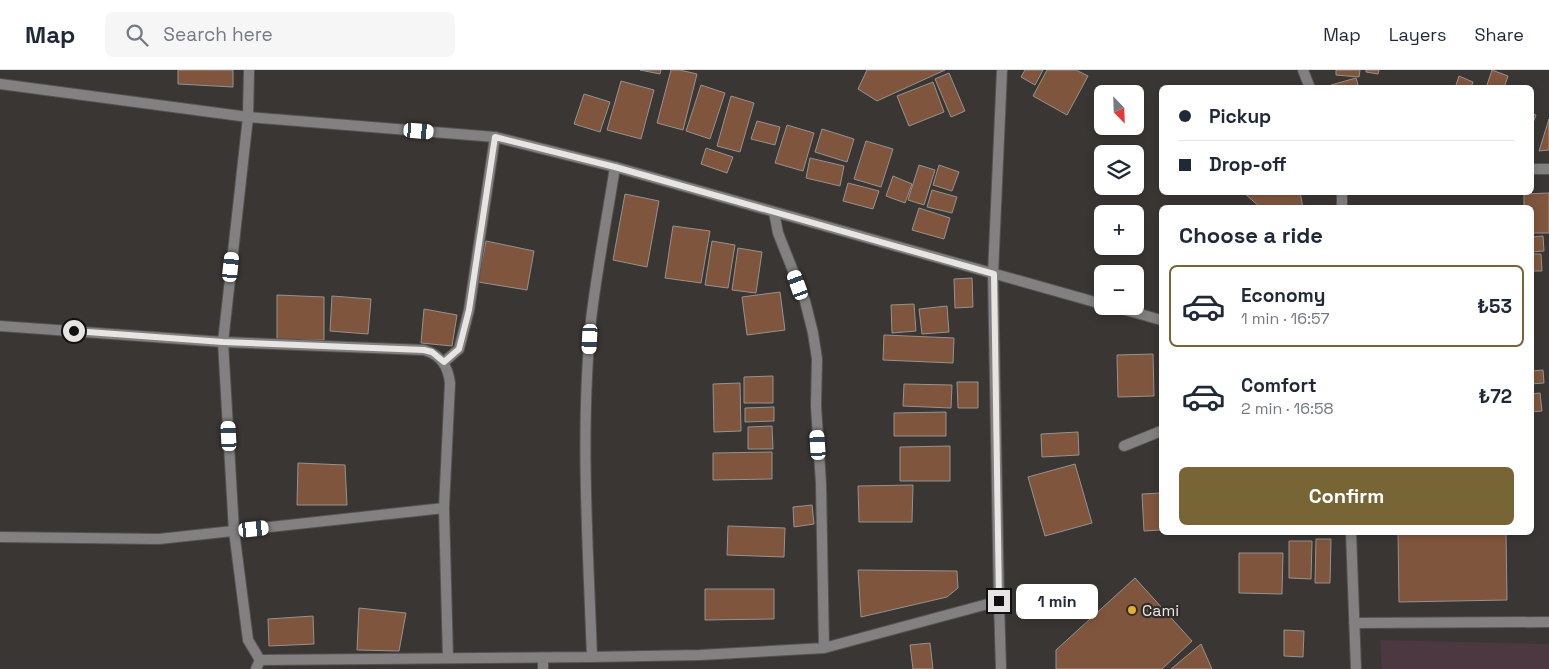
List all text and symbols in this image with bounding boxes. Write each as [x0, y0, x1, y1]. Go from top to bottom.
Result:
search box [105, 12, 455, 57]
text: Map [25, 19, 75, 50]
icon: search [123, 21, 151, 49]
text: Search here [163, 22, 273, 47]
text: Map [1323, 23, 1361, 46]
text: Layers [1389, 23, 1446, 46]
text: Share [1474, 23, 1524, 46]
north arrow [1094, 85, 1144, 135]
map controls [1094, 85, 1144, 315]
text: Pickup [1209, 104, 1271, 129]
car [403, 122, 434, 140]
button: layers [1094, 145, 1144, 195]
text: Drop-off [1209, 152, 1287, 177]
button: + [1094, 205, 1144, 255]
text: Choose a ride [1179, 221, 1323, 249]
car [221, 251, 240, 283]
button: − [1094, 265, 1144, 315]
car [785, 268, 810, 302]
text: Economy [1241, 283, 1325, 308]
icon: car [1181, 284, 1226, 329]
text: ₺53 [1477, 294, 1512, 319]
text: 1 min · 16:57 [1241, 308, 1329, 329]
route start [63, 320, 85, 342]
car [581, 324, 598, 354]
text: Comfort [1241, 373, 1317, 398]
icon: car [1181, 374, 1226, 419]
text: ₺72 [1479, 384, 1512, 409]
text: 2 min · 16:58 [1241, 398, 1334, 419]
car [220, 421, 237, 451]
car [809, 430, 826, 460]
button: Confirm [1179, 467, 1514, 525]
car [238, 520, 269, 538]
callout: 1 min [1016, 584, 1099, 618]
route end [988, 590, 1010, 612]
text: 1 min [1037, 591, 1077, 612]
place label: Cami [1142, 600, 1179, 621]
marker: Cami [1126, 604, 1138, 616]

